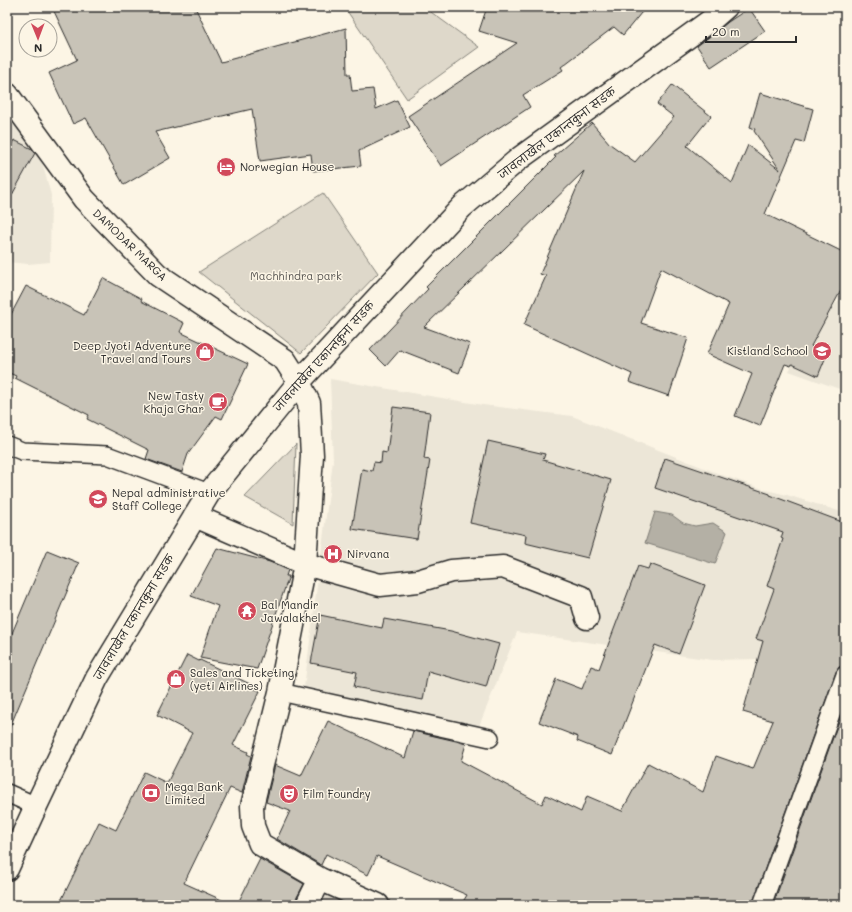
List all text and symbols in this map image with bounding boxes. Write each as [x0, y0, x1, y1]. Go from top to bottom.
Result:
north arrow [18, 18, 58, 58]
scale bar [706, 18, 796, 44]
text: 20 m [712, 23, 740, 39]
text: N [34, 41, 42, 56]
street label: जावलाखेल एकान्तकुना सडक [494, 82, 620, 183]
hotel icon: Norwegian House [215, 156, 237, 178]
place label: Norwegian House [240, 159, 334, 174]
street label: DAMODAR MARGA [90, 205, 171, 284]
park label: Machhindra park [250, 268, 342, 283]
street label: जावलाखेल एकान्तकुना सडक [269, 296, 379, 415]
place label: Deep Jyoti Adventure Travel and Tours [73, 338, 191, 366]
school or university icon: Kistland School [811, 340, 833, 362]
shop icon: Deep Jyoti Adventure Travel and Tours [194, 341, 216, 363]
place label: Kistland School [727, 343, 808, 358]
place label: New Tasty Khaja Ghar [143, 388, 204, 416]
cafe icon: New Tasty Khaja Ghar [207, 391, 229, 413]
place label: Nepal administrative Staff College [112, 485, 226, 513]
school or university icon: Nepal administrative Staff College [87, 488, 109, 510]
hospital icon: Nirvana [322, 543, 344, 565]
place label: Nirvana [347, 546, 390, 561]
street label: जावलाखेल एकान्तकुना सडक [89, 550, 178, 683]
place label: Bal Mandir Jawalakhel [261, 597, 321, 625]
temple icon: Bal Mandir Jawalakhel [236, 600, 258, 622]
place label: Sales and Ticketing (yeti Airlines) [190, 665, 294, 693]
shop icon: Sales and Ticketing (yeti Airlines) [165, 668, 187, 690]
place label: Mega Bank Limited [165, 779, 223, 807]
bank icon: Mega Bank Limited [140, 782, 162, 804]
theatre icon: Film Foundry [278, 783, 300, 805]
place label: Film Foundry [303, 786, 371, 801]

